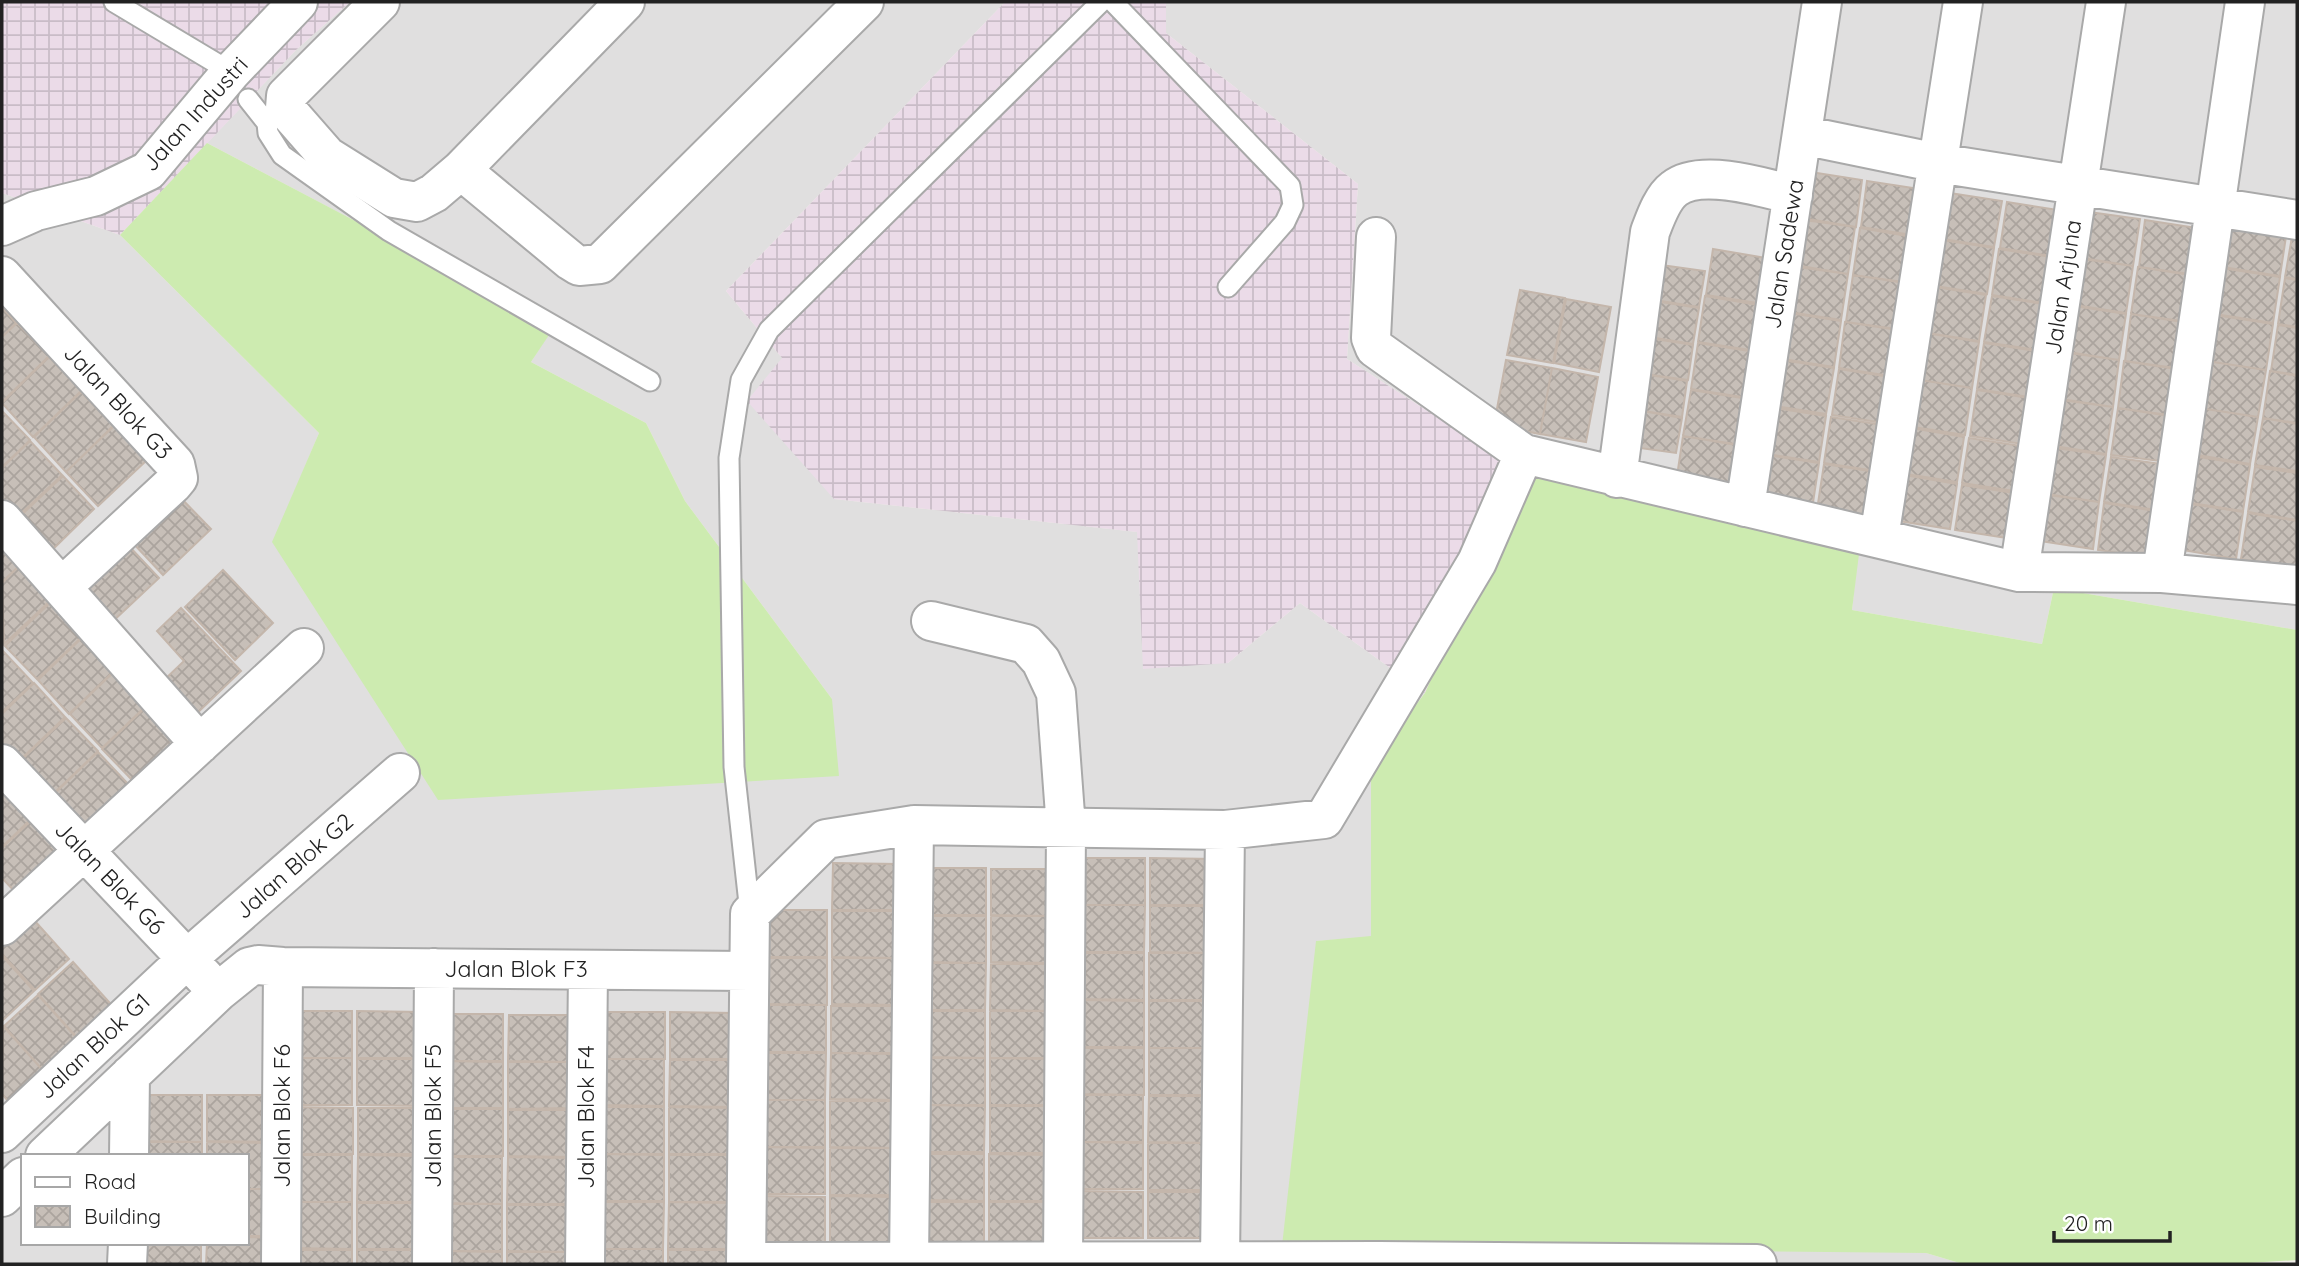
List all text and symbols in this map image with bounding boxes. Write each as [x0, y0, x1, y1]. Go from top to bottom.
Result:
street label: Jalan Industri [135, 50, 254, 177]
street label: Jalan Sadewa [1757, 177, 1810, 331]
street label: Jalan Arjuna [2038, 218, 2087, 356]
street label: Jalan Blok G3 [58, 338, 179, 465]
street label: Jalan Blok G2 [229, 806, 359, 925]
street label: Jalan Blok G6 [49, 815, 172, 940]
street label: Jalan Blok F3 [444, 954, 588, 983]
street label: Jalan Blok G1 [32, 986, 156, 1105]
street label: Jalan Blok F6 [267, 1044, 296, 1188]
street label: Jalan Blok F5 [418, 1044, 447, 1188]
street label: Jalan Blok F4 [571, 1045, 600, 1189]
legend [21, 1154, 248, 1245]
text: Road [84, 1168, 136, 1194]
scale bar [2054, 1200, 2170, 1244]
text: Building [84, 1203, 161, 1229]
text: 20 m [2064, 1210, 2113, 1236]

